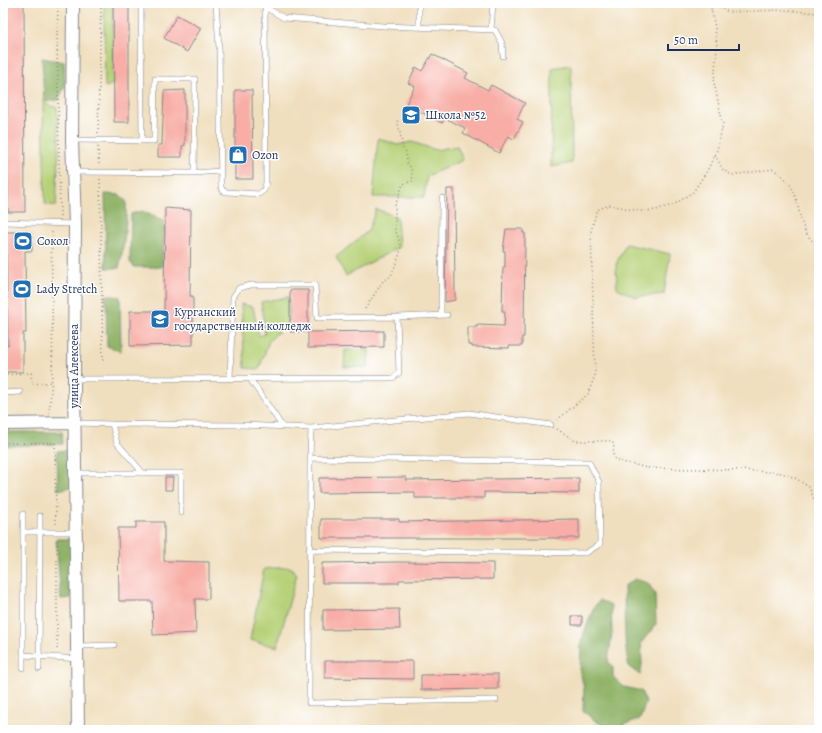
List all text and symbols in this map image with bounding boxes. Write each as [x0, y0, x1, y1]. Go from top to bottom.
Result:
scale bar [668, 26, 739, 52]
text: 50 m [674, 32, 698, 48]
school or university icon: Школа №52 [400, 104, 422, 126]
place label: Школа №52 [425, 107, 486, 123]
shop icon: Ozon [227, 144, 249, 166]
place label: Ozon [252, 147, 279, 163]
sports icon: Сокол [12, 230, 34, 252]
place label: Сокол [37, 233, 68, 249]
sports icon: Lady Stretch [11, 278, 33, 300]
place label: Lady Stretch [36, 281, 98, 297]
place label: Курганский государственный колледж [174, 304, 311, 334]
school or university icon: Курганский государственный колледж [149, 308, 171, 330]
street label: улица Алексеева [66, 323, 82, 409]

